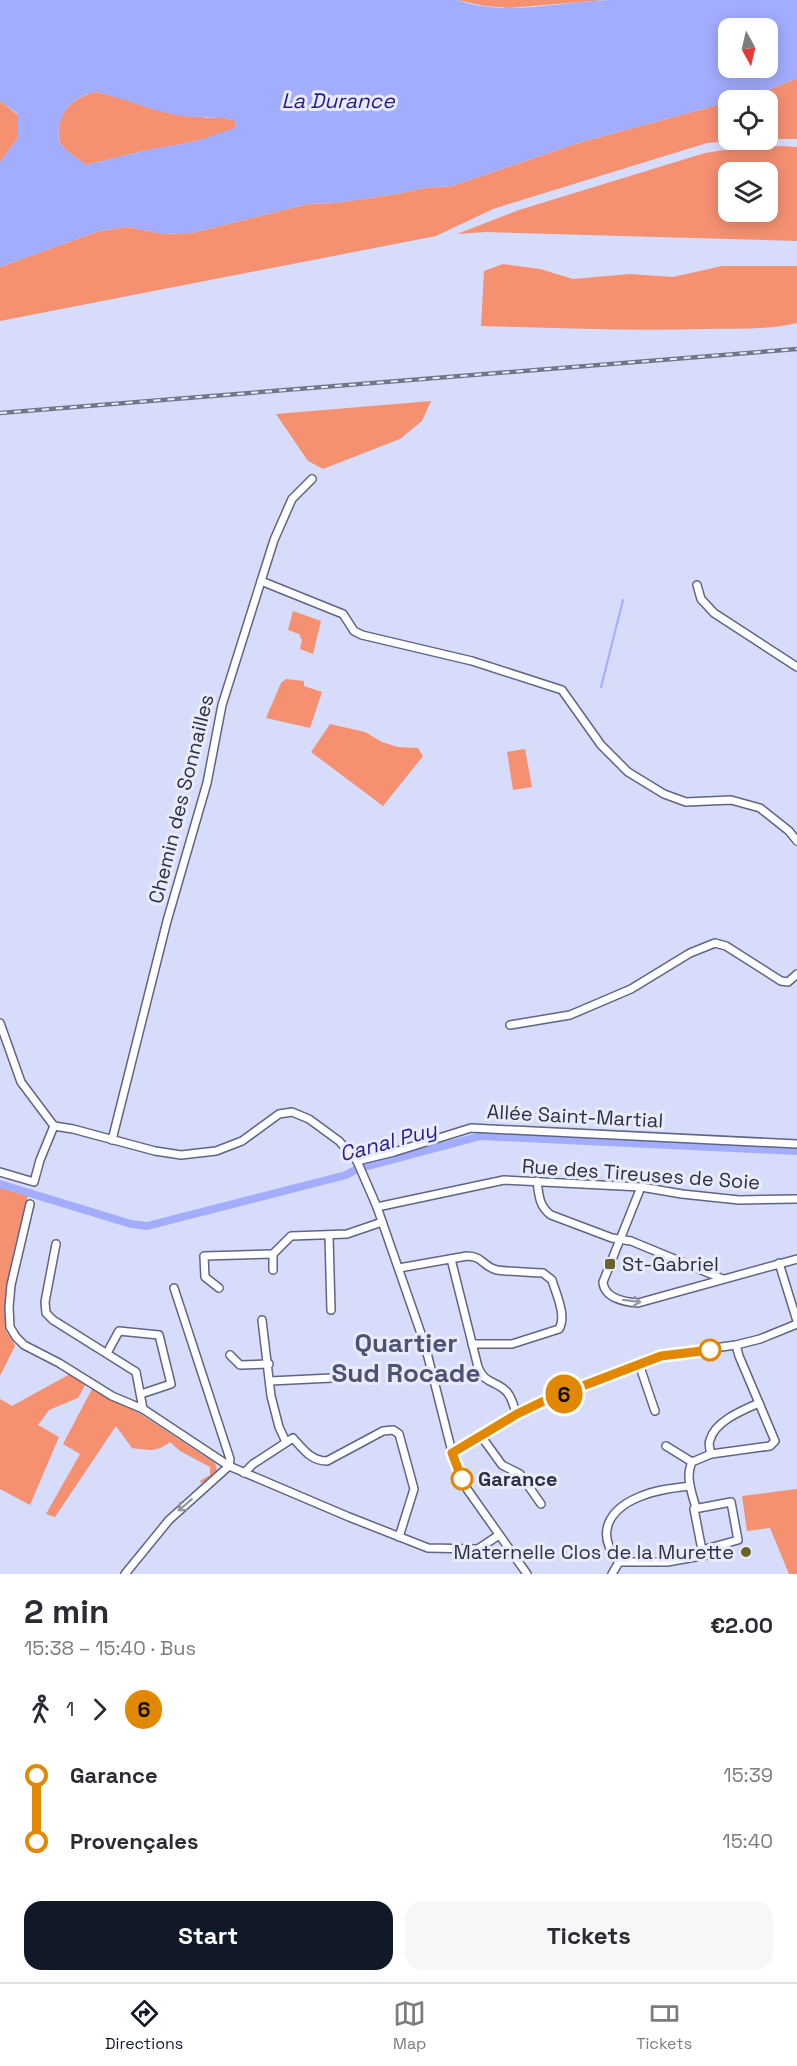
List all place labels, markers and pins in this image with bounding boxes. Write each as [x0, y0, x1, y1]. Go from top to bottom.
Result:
place label: St-Gabriel [622, 1251, 719, 1277]
marker: St-Gabriel [603, 1257, 617, 1271]
unlabelled marker [699, 1339, 721, 1361]
place label: Garance [478, 1466, 558, 1492]
marker: Garance [451, 1468, 473, 1490]
place label: Maternelle Clos de la Murette [454, 1539, 734, 1565]
marker: Maternelle Clos de la Murette [739, 1545, 753, 1559]

